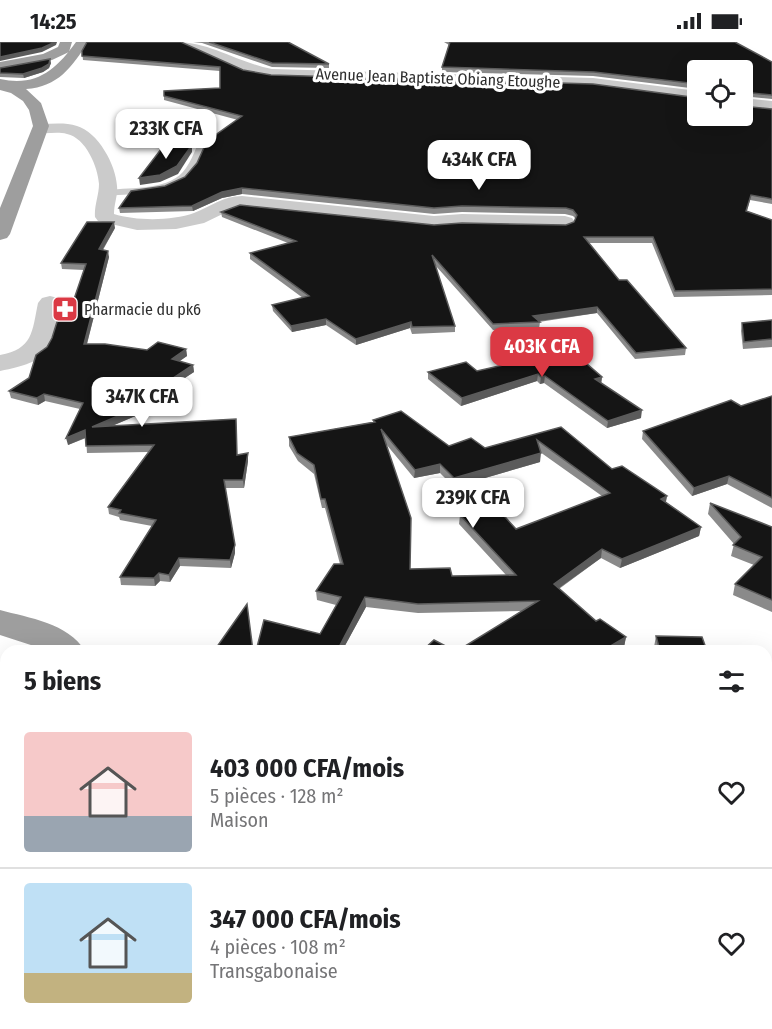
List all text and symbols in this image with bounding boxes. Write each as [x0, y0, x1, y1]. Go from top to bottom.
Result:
text: 14:25 [30, 8, 77, 35]
map controls [687, 60, 753, 126]
button: locate [687, 60, 753, 126]
street label: Avenue Jean Baptiste Obiang Etoughe [315, 64, 561, 92]
pin: 233K CFA [104, 109, 228, 160]
text: 233K CFA [129, 116, 203, 140]
pin: 434K CFA [417, 140, 541, 191]
text: 434K CFA [442, 147, 516, 171]
pharmacy icon: Pharmacie du pk6 [50, 294, 80, 324]
place label: Pharmacie du pk6 [84, 300, 201, 319]
pin: 403K CFA [480, 327, 604, 378]
text: 403K CFA [504, 334, 580, 358]
pin: 347K CFA [80, 377, 204, 428]
text: 347K CFA [106, 384, 178, 408]
pin: 239K CFA [411, 478, 535, 529]
text: 239K CFA [436, 485, 510, 509]
icon: filters [715, 665, 748, 698]
text: 5 biens [24, 666, 101, 697]
text: 403 000 CFA/mois [210, 753, 404, 784]
icon: home [72, 756, 144, 828]
icon: heart [715, 776, 748, 809]
text: 5 pièces · 128 m² [210, 784, 344, 808]
text: Maison [210, 808, 269, 832]
text: 347 000 CFA/mois [210, 904, 401, 935]
icon: home [72, 907, 144, 979]
icon: heart [715, 927, 748, 960]
text: 4 pièces · 108 m² [210, 935, 346, 959]
text: Transgabonaise [210, 959, 338, 983]

